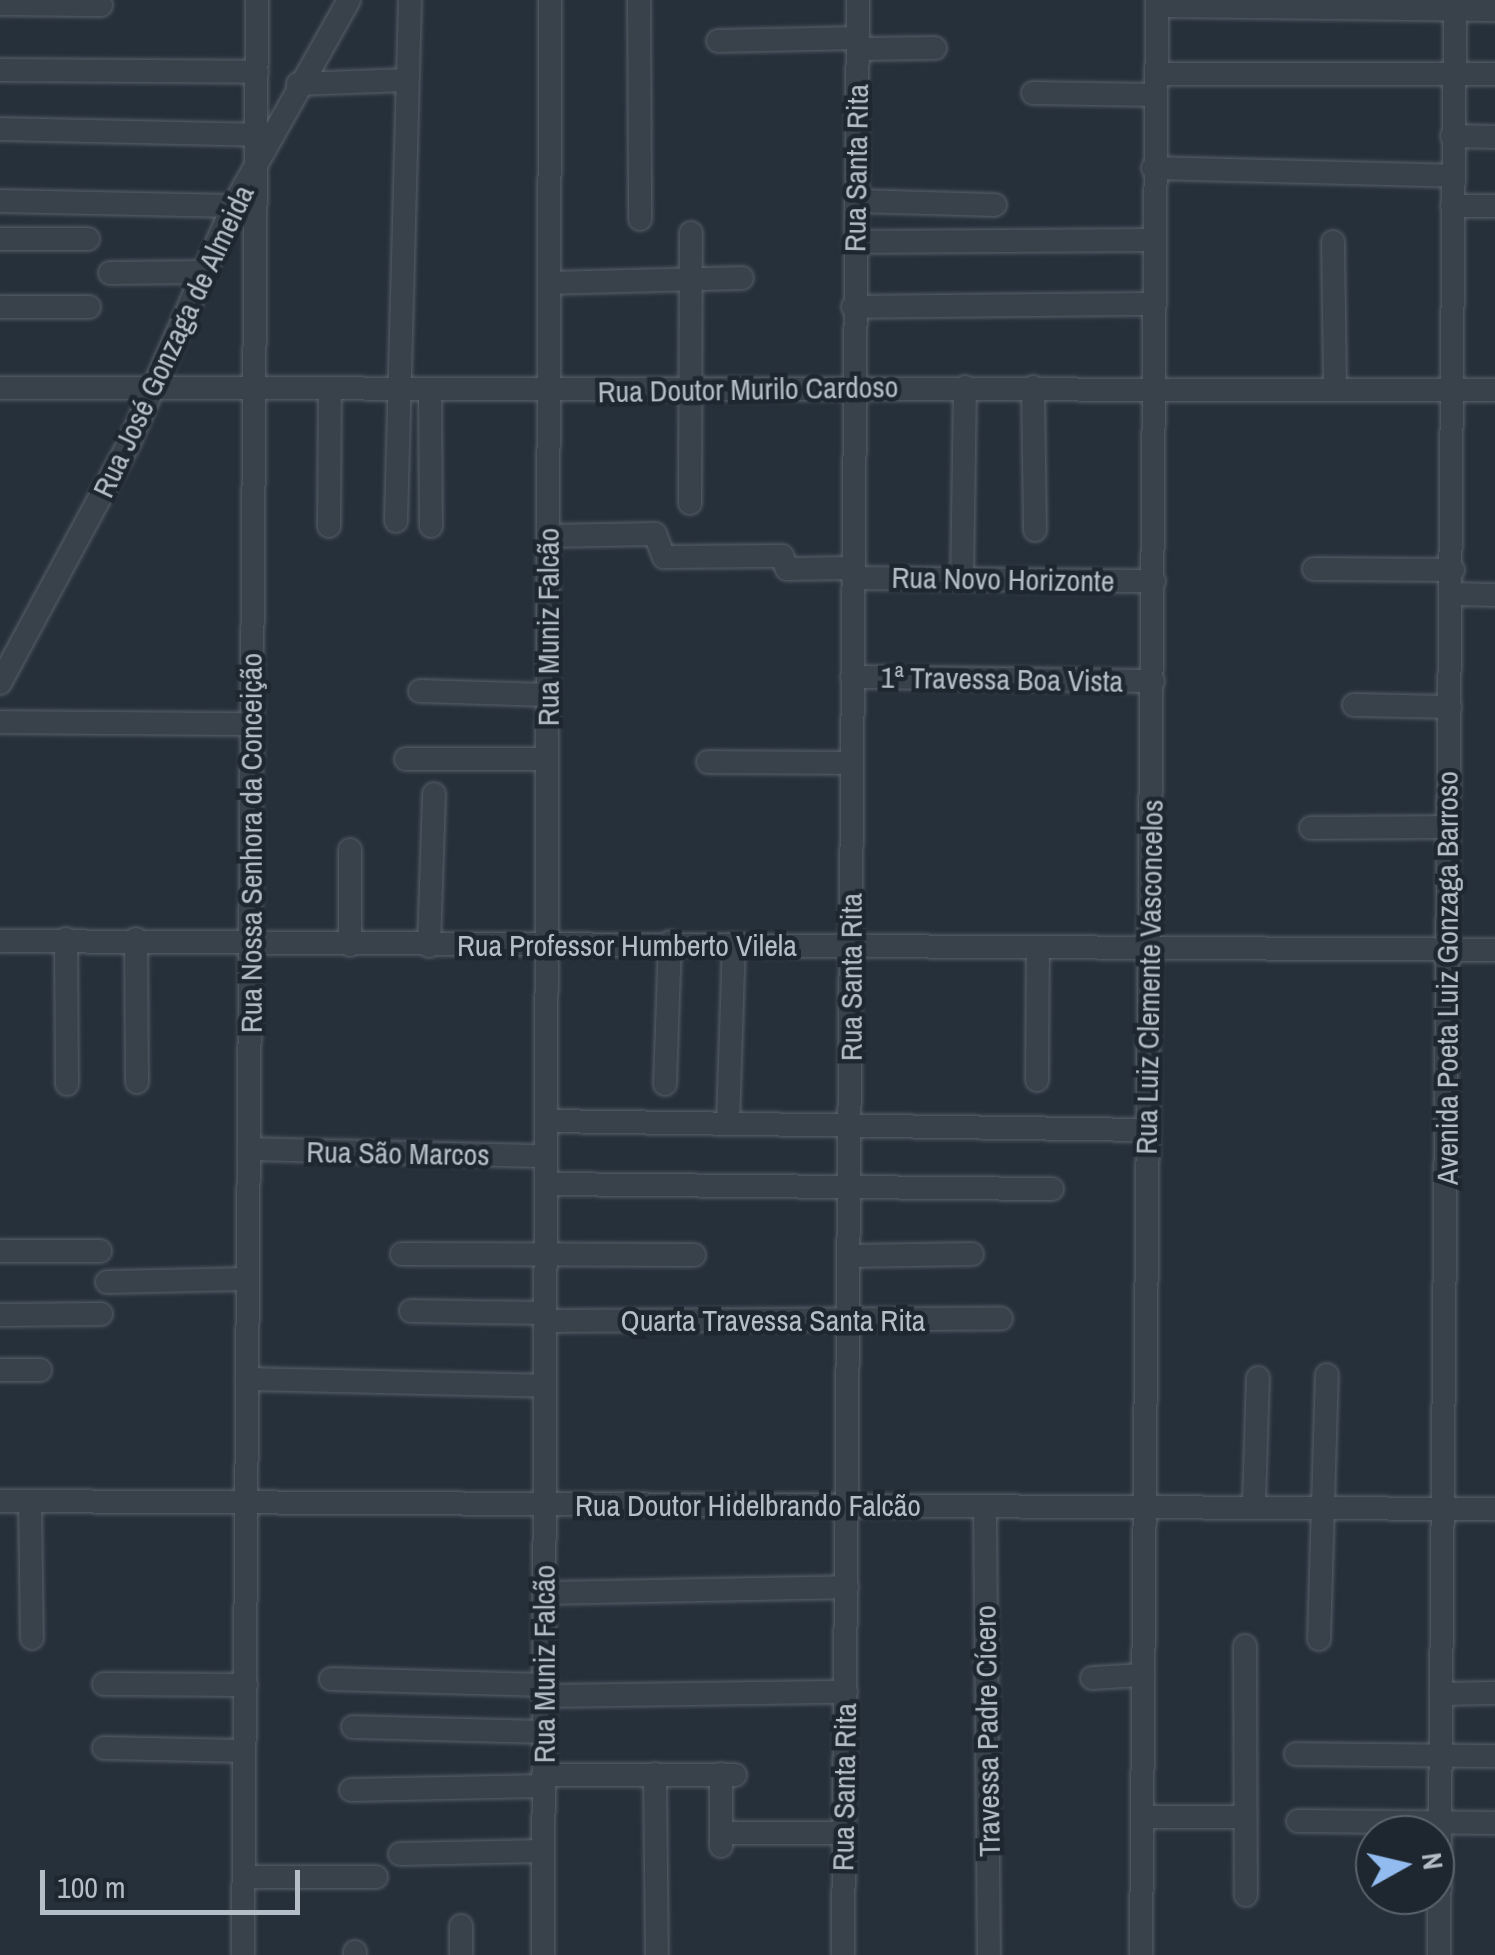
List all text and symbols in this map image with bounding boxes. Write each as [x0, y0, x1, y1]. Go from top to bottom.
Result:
street label: Rua Santa Rita [837, 84, 875, 252]
street label: Rua José Gonzaga de Almeida [84, 178, 262, 504]
street label: Rua Doutor Murilo Cardoso [597, 368, 899, 410]
street label: Rua Muniz Falcão [530, 528, 566, 726]
street label: Rua Novo Horizonte [891, 559, 1115, 599]
street label: Rua Nossa Senhora da Conceição [233, 653, 269, 1033]
street label: 1ª Travessa Boa Vista [880, 659, 1124, 699]
street label: Avenida Poeta Luiz Gonzaga Barroso [1429, 771, 1465, 1185]
street label: Rua Luiz Clemente Vasconcelos [1128, 799, 1170, 1155]
street label: Rua Santa Rita [833, 893, 869, 1061]
street label: Rua Professor Humberto Vilela [457, 927, 797, 963]
street label: Rua São Marcos [306, 1133, 490, 1173]
street label: Quarta Travessa Santa Rita [620, 1302, 926, 1338]
street label: Rua Doutor Hidelbrando Falcão [575, 1487, 921, 1523]
street label: Rua Muniz Falcão [526, 1565, 562, 1763]
street label: Travessa Padre Cícero [967, 1605, 1007, 1857]
street label: Rua Santa Rita [825, 1703, 863, 1871]
north arrow [1355, 1815, 1455, 1915]
scale bar [45, 1850, 305, 1912]
text: N [1413, 1850, 1453, 1872]
text: 100 m [57, 1867, 125, 1907]

